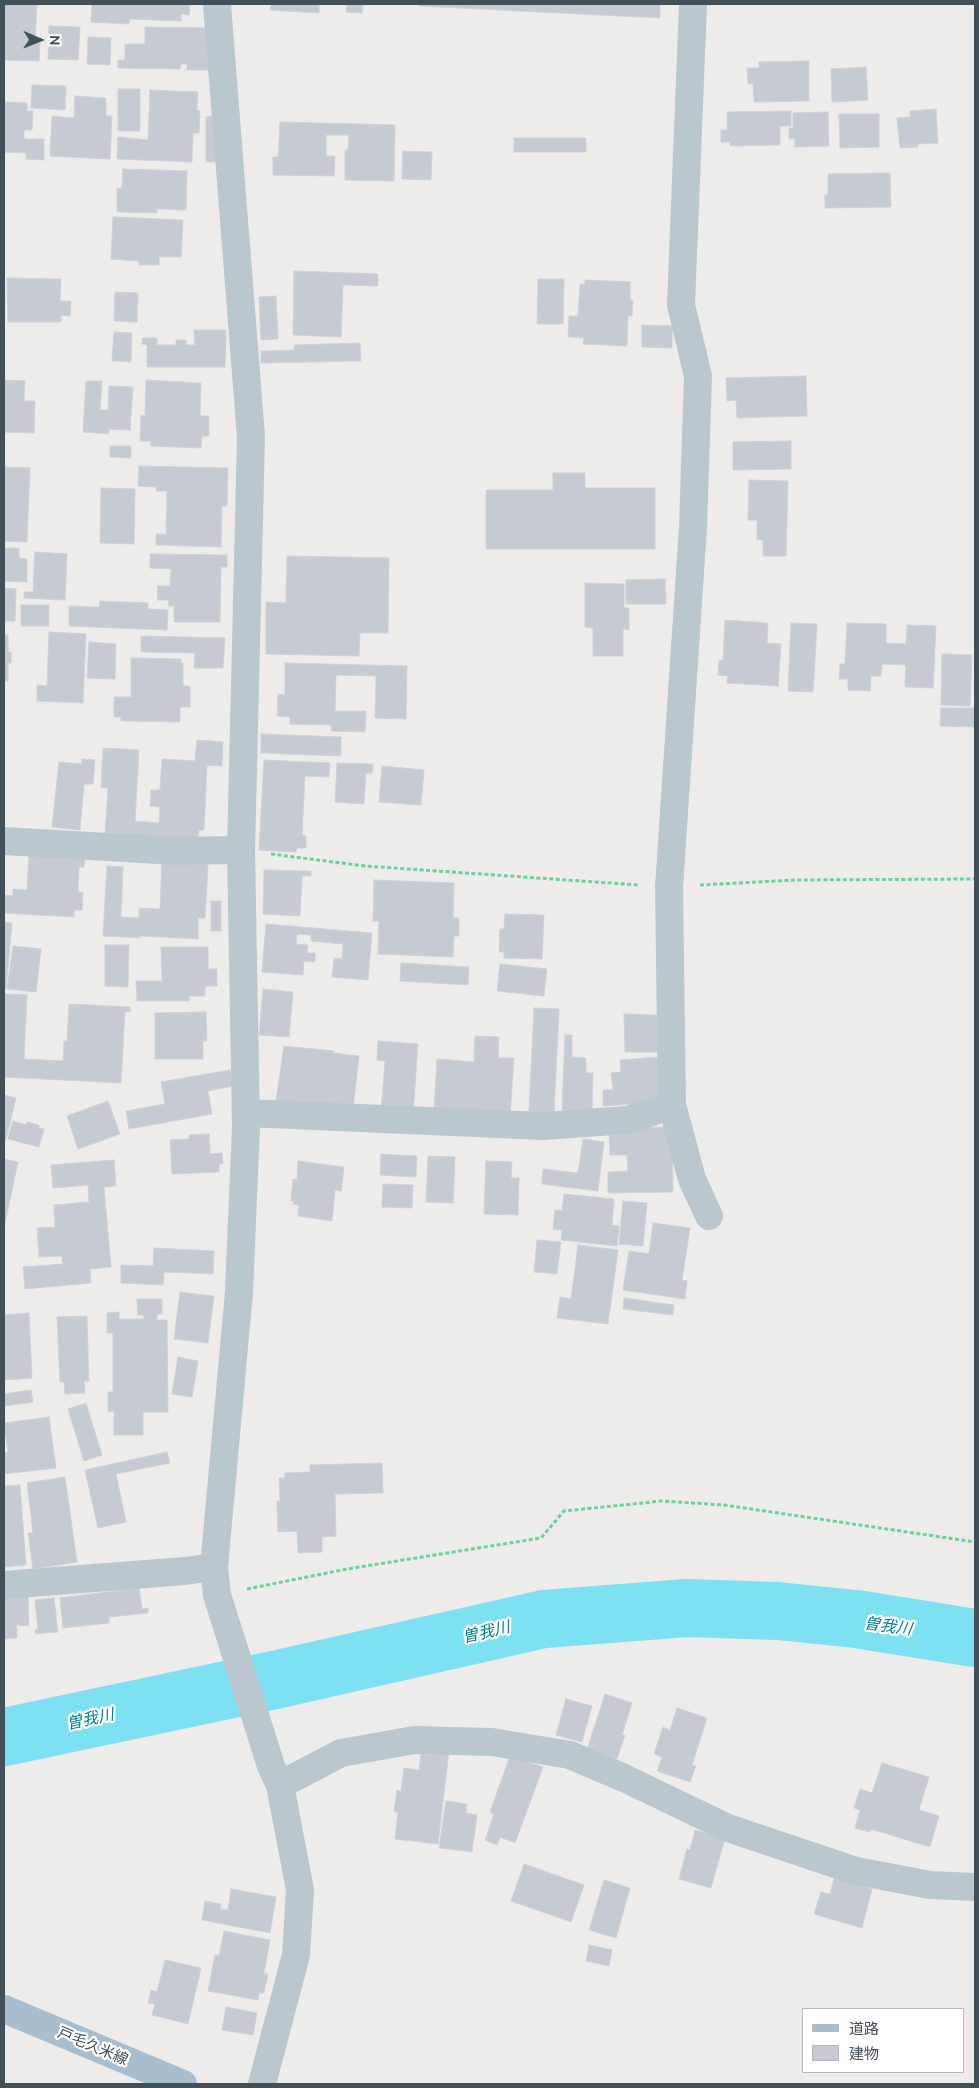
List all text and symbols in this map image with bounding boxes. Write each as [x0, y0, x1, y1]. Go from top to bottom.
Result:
north arrow [15, 15, 65, 65]
text: N [47, 35, 63, 46]
water label: 曽我川 [863, 1613, 913, 1639]
water label: 曽我川 [460, 1617, 512, 1647]
water label: 曽我川 [65, 1705, 115, 1733]
legend [802, 2008, 964, 2073]
text: 道路 [849, 2020, 879, 2037]
street label: 戸毛久米線 [55, 2023, 131, 2069]
text: 建物 [849, 2045, 879, 2062]

